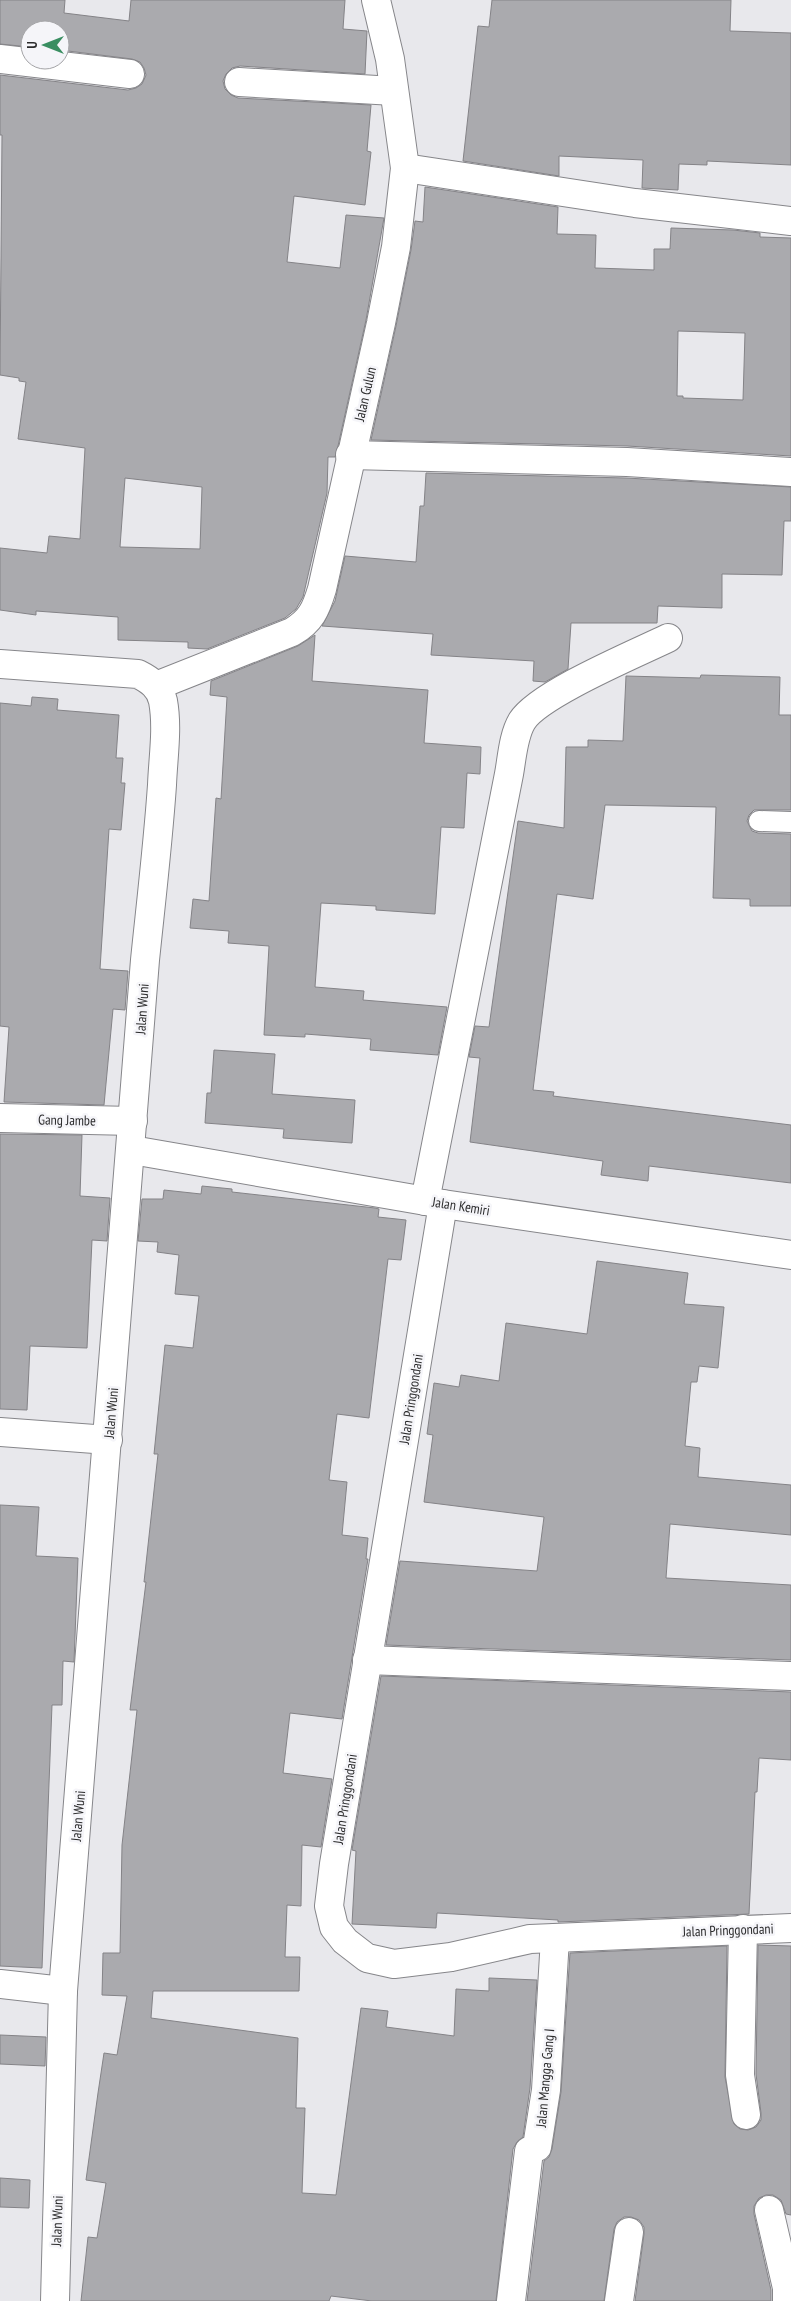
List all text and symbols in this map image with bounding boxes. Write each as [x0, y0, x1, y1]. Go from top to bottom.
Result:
north arrow [20, 20, 70, 70]
text: U [23, 41, 41, 49]
street label: Jalan Gulun [350, 365, 380, 424]
street label: Jalan Wuni [131, 983, 153, 1036]
street label: Gang Jambe [38, 1110, 96, 1130]
street label: Jalan Kemiri [430, 1192, 491, 1219]
street label: Jalan Pringgondani [395, 1353, 427, 1446]
street label: Jalan Wuni [100, 1387, 122, 1440]
street label: Jalan Pringgondani [329, 1753, 361, 1846]
street label: Jalan Wuni [67, 1790, 89, 1843]
street label: Jalan Pringgondani [681, 1919, 774, 1941]
street label: Jalan Mangga Gang I [532, 2028, 558, 2129]
street label: Jalan Wuni [47, 2195, 67, 2248]

